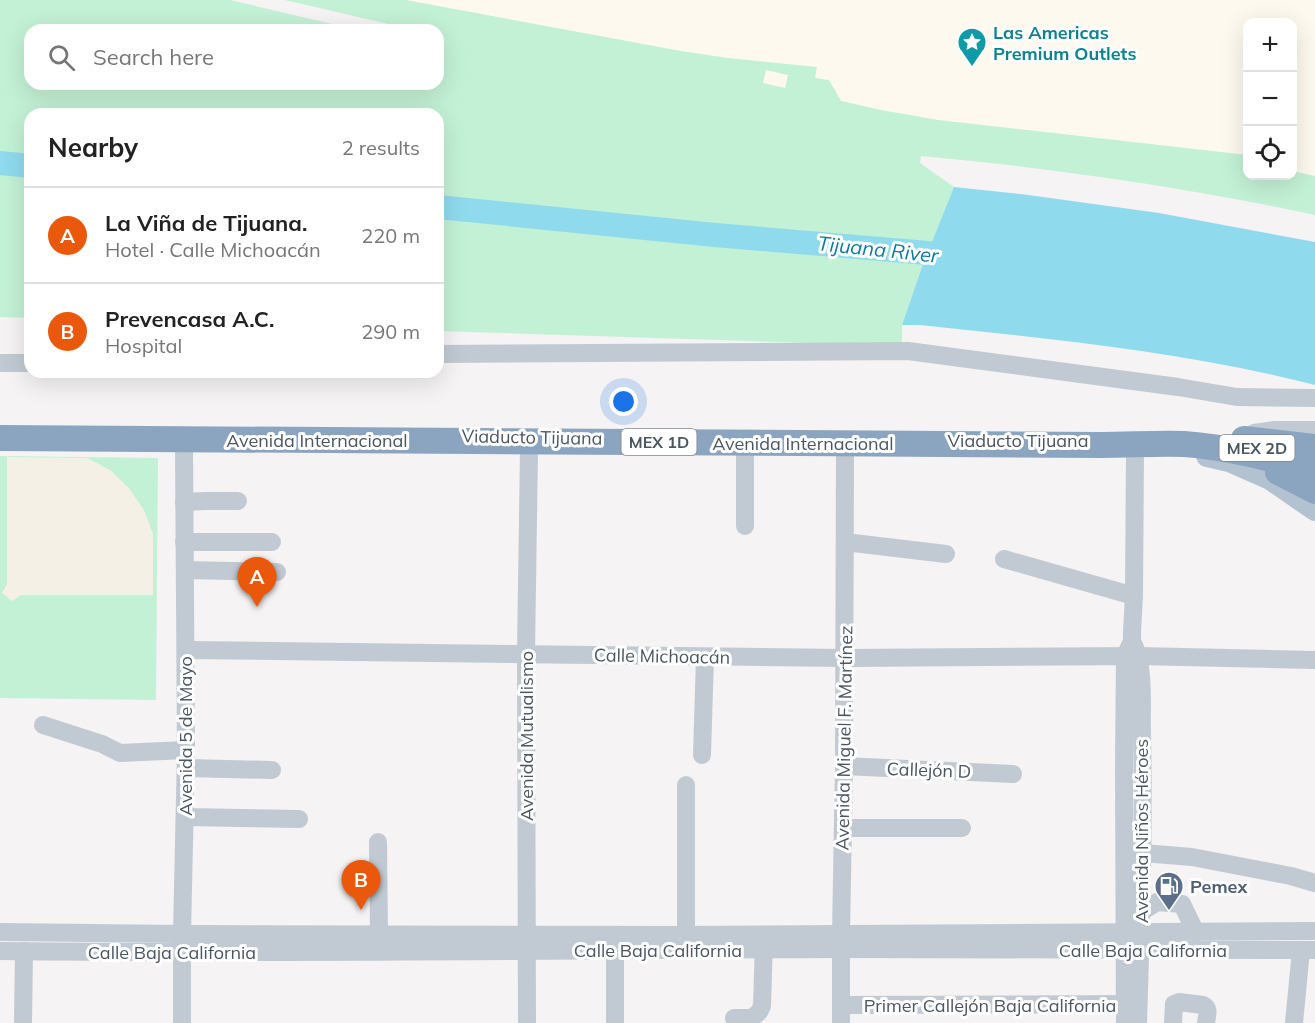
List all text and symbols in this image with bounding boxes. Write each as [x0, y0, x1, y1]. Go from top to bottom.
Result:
map controls [1243, 18, 1297, 180]
button: + [1243, 18, 1297, 72]
place label: Las Americas Premium Outlets [993, 21, 1136, 65]
search box [24, 24, 444, 90]
place icon: Las Americas Premium Outlets [956, 26, 988, 68]
icon: search [45, 41, 78, 74]
text: Search here [93, 43, 214, 71]
button: − [1243, 72, 1297, 126]
button: locate [1243, 126, 1297, 180]
text: Nearby [48, 131, 138, 164]
text: 2 results [342, 135, 420, 160]
text: La Viña de Tijuana. [105, 209, 307, 237]
text: A [60, 223, 75, 248]
text: 220 m [361, 223, 420, 248]
water label: Tijuana River [816, 230, 940, 268]
text: Hotel · Calle Michoacán [105, 237, 321, 262]
text: Prevencasa A.C. [105, 305, 275, 333]
text: B [61, 319, 74, 344]
text: 290 m [361, 319, 420, 344]
text: Hospital [105, 333, 182, 358]
your location [609, 387, 638, 416]
street label: Viaducto Tijuana [461, 424, 603, 450]
street label: Avenida Internacional [226, 429, 408, 452]
road number: MEX 1D [622, 429, 696, 455]
street label: Viaducto Tijuana [948, 429, 1088, 452]
street label: Avenida Internacional [712, 432, 894, 455]
road number: MEX 2D [1220, 435, 1294, 461]
pin: A [238, 558, 276, 607]
street label: Avenida Miguel F. Martínez [831, 625, 857, 851]
street label: Calle Michoacán [594, 643, 730, 669]
street label: Avenida Mutualismo [515, 651, 538, 821]
street label: Avenida 5 de Mayo [174, 656, 197, 816]
street label: Avenida Niños Héroes [1130, 739, 1153, 923]
street label: Callejón D [886, 757, 972, 783]
pin: B [342, 860, 380, 910]
fuel station icon: Pemex [1153, 870, 1185, 912]
place label: Pemex [1190, 875, 1248, 898]
street label: Calle Baja California [574, 939, 742, 962]
street label: Calle Baja California [1059, 939, 1227, 962]
street label: Calle Baja California [88, 941, 256, 964]
street label: Primer Callejón Baja California [864, 994, 1116, 1017]

